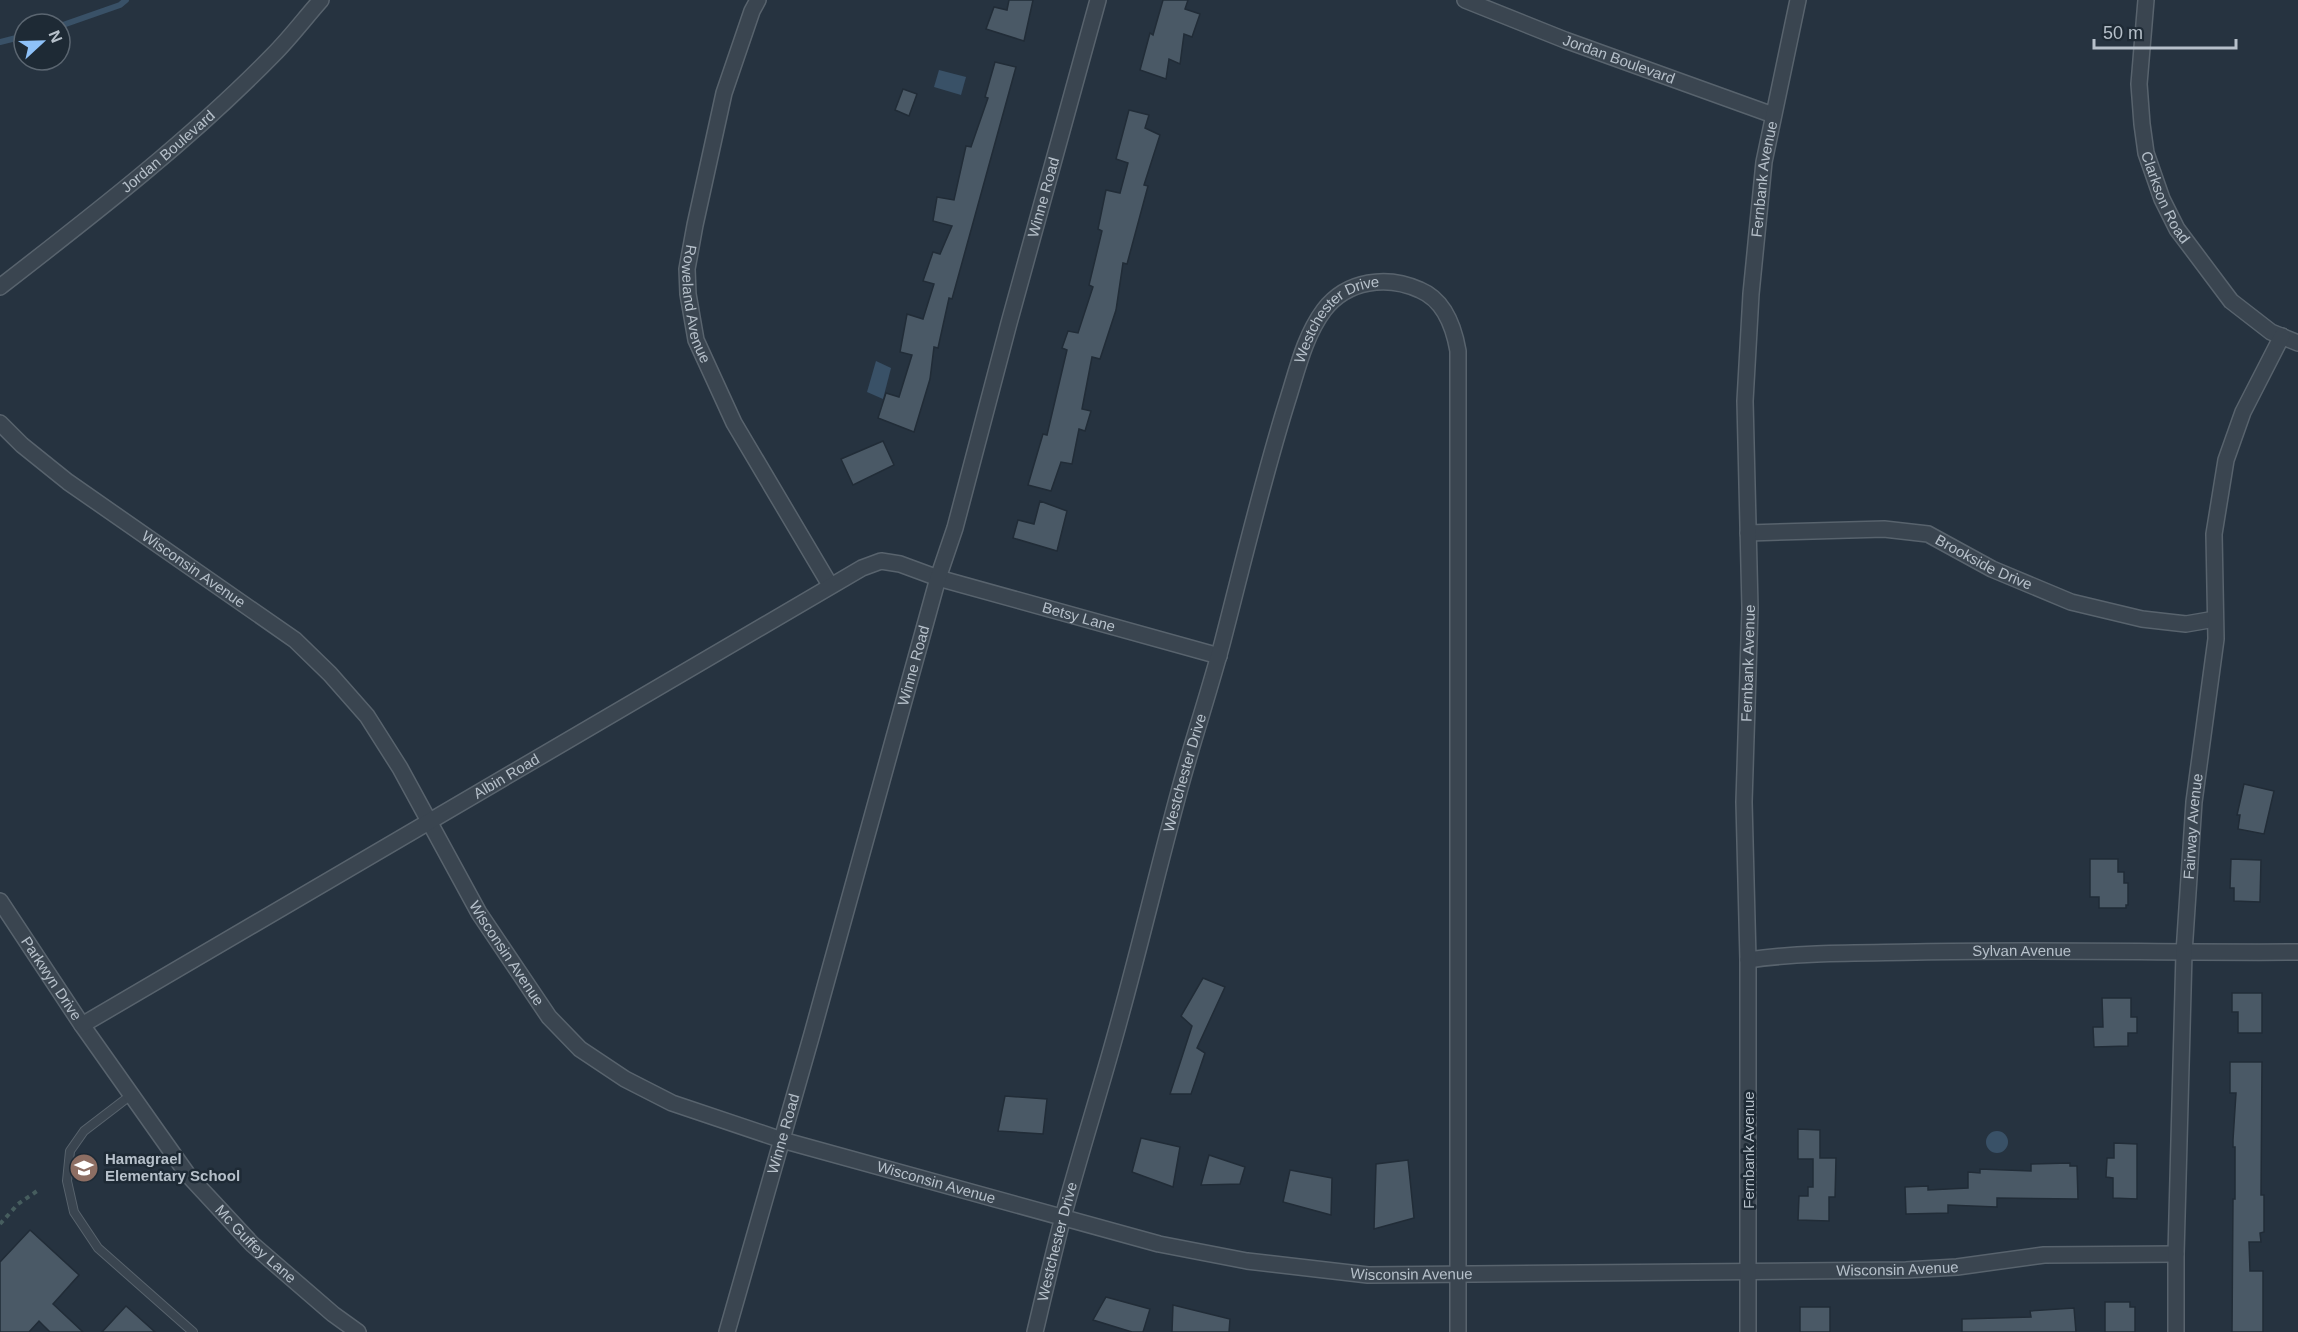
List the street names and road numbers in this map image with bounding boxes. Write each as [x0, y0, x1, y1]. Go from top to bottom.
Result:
street label: Jordan Boulevard [1561, 31, 1677, 87]
street label: Jordan Boulevard [118, 106, 218, 196]
street label: Fernbank Avenue [1748, 119, 1780, 238]
street label: Clarkson Road [2138, 149, 2194, 246]
street label: Winne Road [1024, 155, 1062, 239]
street label: Roweland Avenue [679, 244, 714, 366]
street label: Westchester Drive [1290, 273, 1380, 365]
street label: Wisconsin Avenue [139, 527, 249, 611]
street label: Brookside Drive [1933, 531, 2035, 593]
street label: Betsy Lane [1040, 598, 1117, 635]
street label: Fernbank Avenue [1737, 604, 1758, 722]
street label: Winne Road [894, 623, 932, 708]
street label: Westchester Drive [1160, 711, 1209, 834]
street label: Albin Road [470, 750, 542, 802]
street label: Fairway Avenue [2180, 772, 2206, 880]
street label: Wisconsin Avenue [466, 898, 548, 1009]
street label: Parkwyn Drive [18, 933, 85, 1023]
street label: Sylvan Avenue [1972, 942, 2071, 959]
street label: Fernbank Avenue [1740, 1091, 1757, 1209]
street label: Winne Road [764, 1092, 803, 1176]
street label: Wisconsin Avenue [875, 1158, 998, 1207]
street label: Westchester Drive [1034, 1180, 1080, 1303]
street label: Mc Guffey Lane [212, 1201, 300, 1286]
street label: Wisconsin Avenue [1836, 1258, 1959, 1279]
street label: Wisconsin Avenue [1349, 1264, 1473, 1283]

